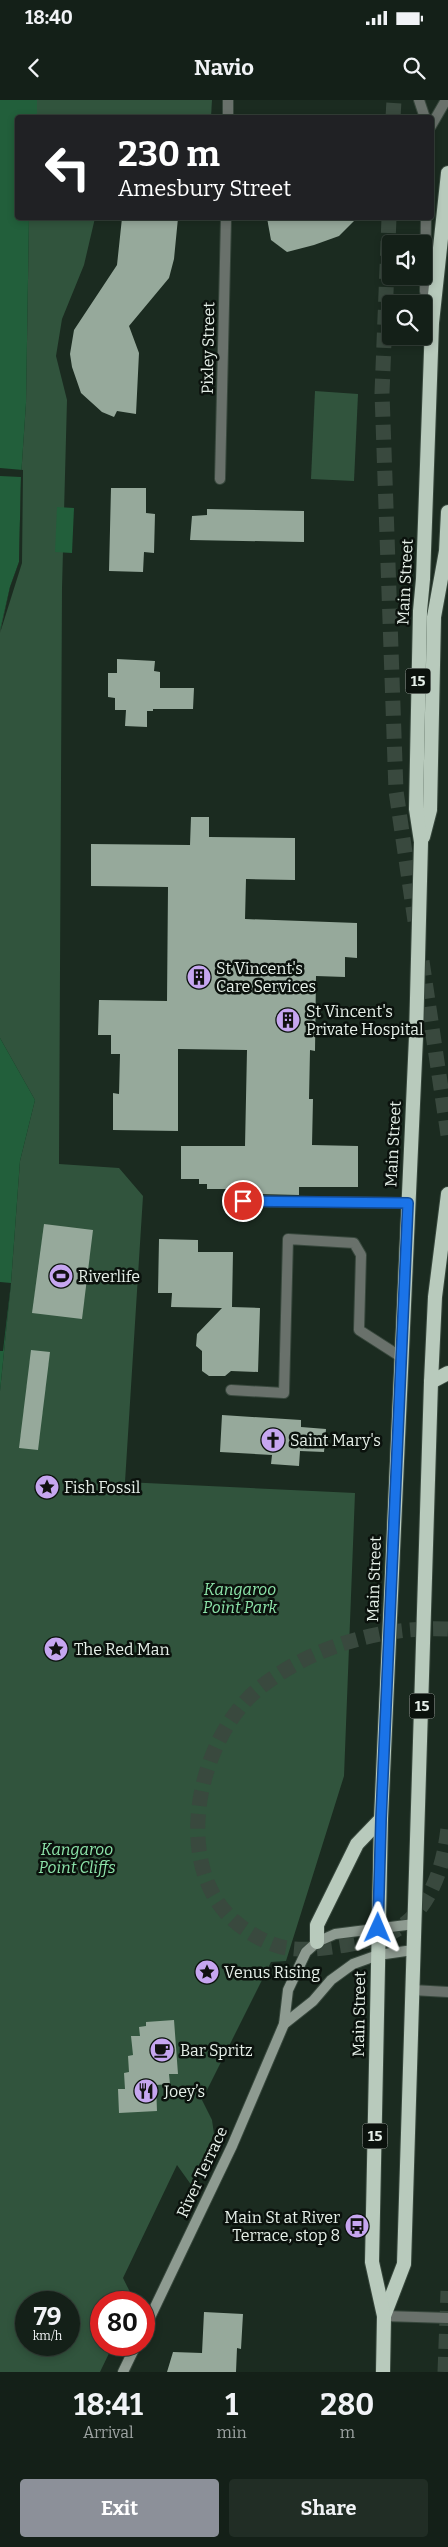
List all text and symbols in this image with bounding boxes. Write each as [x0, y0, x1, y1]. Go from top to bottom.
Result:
text: 18:40 [25, 6, 73, 29]
icon: back [20, 54, 48, 82]
text: Navio [194, 54, 254, 81]
icon: search [400, 54, 428, 82]
text: 230 m [118, 133, 220, 175]
icon: left [35, 135, 100, 200]
text: Amesbury Street [118, 175, 291, 202]
map controls [382, 235, 432, 345]
button: sound [382, 235, 432, 285]
button: search [382, 295, 432, 345]
street label: Pixley Street [198, 302, 218, 394]
street label: Main Street [393, 538, 417, 625]
road number: 15 [406, 668, 430, 694]
place label: St Vincent's Care Services [216, 959, 316, 996]
building icon: St Vincent's Care Services [186, 964, 212, 990]
place label: St Vincent's Private Hospital [306, 1002, 424, 1039]
building icon: St Vincent's Private Hospital [275, 1007, 301, 1033]
street label: Main Street [381, 1100, 405, 1187]
pin [222, 1180, 264, 1222]
icon: arrive [229, 1187, 257, 1215]
sports icon: Riverlife [48, 1263, 74, 1289]
place label: Riverlife [78, 1267, 140, 1286]
church icon: Saint Mary's [260, 1427, 286, 1453]
place label: Saint Mary's [290, 1431, 381, 1450]
place icon: Fish Fossil [34, 1474, 60, 1500]
place label: Fish Fossil [64, 1478, 141, 1497]
street label: Main Street [363, 1535, 385, 1622]
park label: Kangaroo Point Park [203, 1580, 277, 1617]
place icon: The Red Man [43, 1636, 69, 1662]
place label: The Red Man [74, 1640, 170, 1659]
road number: 15 [410, 1694, 434, 1718]
park label: Kangaroo Point Cliffs [39, 1840, 116, 1877]
position arrow [351, 1901, 403, 1953]
place icon: Venus Rising [194, 1959, 220, 1985]
place label: Venus Rising [224, 1963, 320, 1982]
street label: Main Street [349, 1971, 369, 2057]
cafe icon: Bar Spritz [149, 2037, 175, 2063]
place label: Bar Spritz [180, 2041, 253, 2060]
restaurant icon: Joey’s [133, 2078, 159, 2104]
place label: Joey’s [163, 2082, 205, 2101]
street label: River Terrace [173, 2124, 231, 2220]
road number: 15 [362, 2124, 388, 2148]
place label: Main St at River Terrace, stop 8 [224, 2208, 340, 2245]
bus stop icon: Main St at River Terrace, stop 8 [344, 2213, 370, 2239]
speed limit sign: 80 [90, 2291, 155, 2356]
text: 79 [33, 2302, 62, 2332]
text: km/h [33, 2329, 62, 2343]
text: 18:41 [74, 2387, 143, 2423]
text: 1 [225, 2387, 238, 2423]
text: 280 [320, 2387, 374, 2423]
text: Arrival [83, 2423, 134, 2442]
text: min [217, 2423, 247, 2442]
text: m [340, 2423, 355, 2442]
button: Exit [20, 2479, 219, 2537]
button: Share [229, 2479, 428, 2537]

